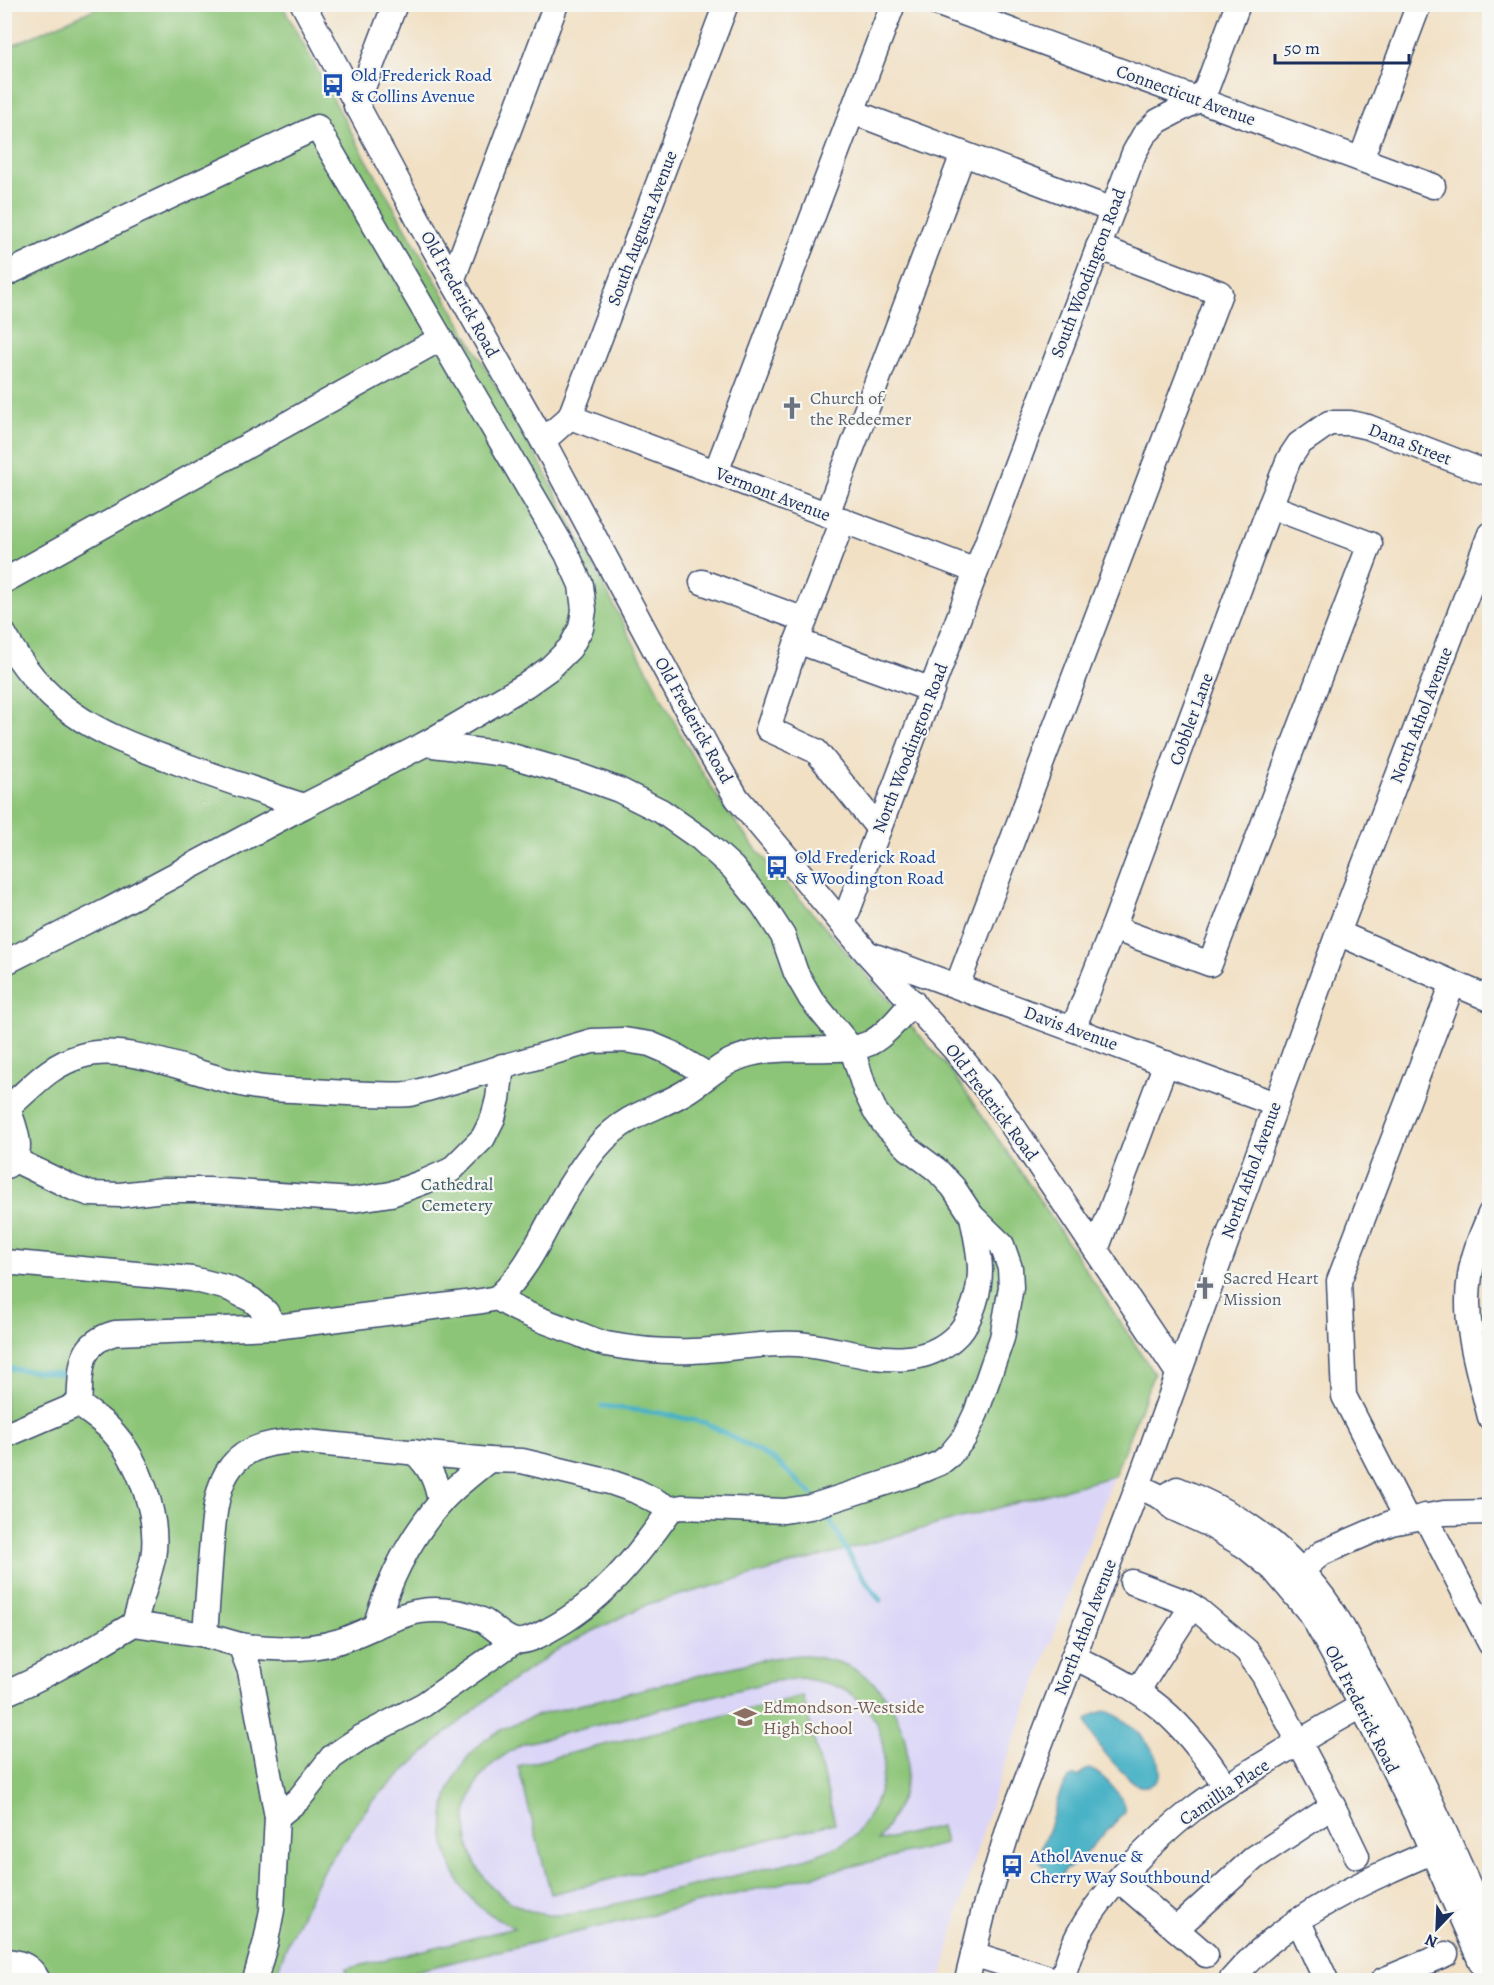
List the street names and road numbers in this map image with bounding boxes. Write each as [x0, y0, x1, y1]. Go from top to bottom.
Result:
street label: Connecticut Avenue [1113, 59, 1259, 131]
street label: South Augusta Avenue [601, 147, 683, 309]
street label: South Woodington Road [1045, 184, 1132, 361]
street label: Old Frederick Road [415, 227, 505, 362]
street label: Dana Street [1365, 417, 1455, 471]
street label: Vermont Avenue [711, 461, 834, 527]
street label: North Athol Avenue [1384, 643, 1458, 787]
street label: Old Frederick Road [649, 653, 739, 788]
street label: North Woodington Road [866, 659, 954, 836]
street label: Cobbler Lane [1163, 670, 1219, 768]
street label: Davis Avenue [1021, 1000, 1121, 1056]
street label: Old Frederick Road [940, 1038, 1044, 1166]
street label: North Athol Avenue [1215, 1098, 1287, 1242]
street label: North Athol Avenue [1048, 1555, 1122, 1699]
street label: Old Frederick Road [1319, 1641, 1405, 1778]
street label: Camillia Place [1174, 1753, 1274, 1831]

